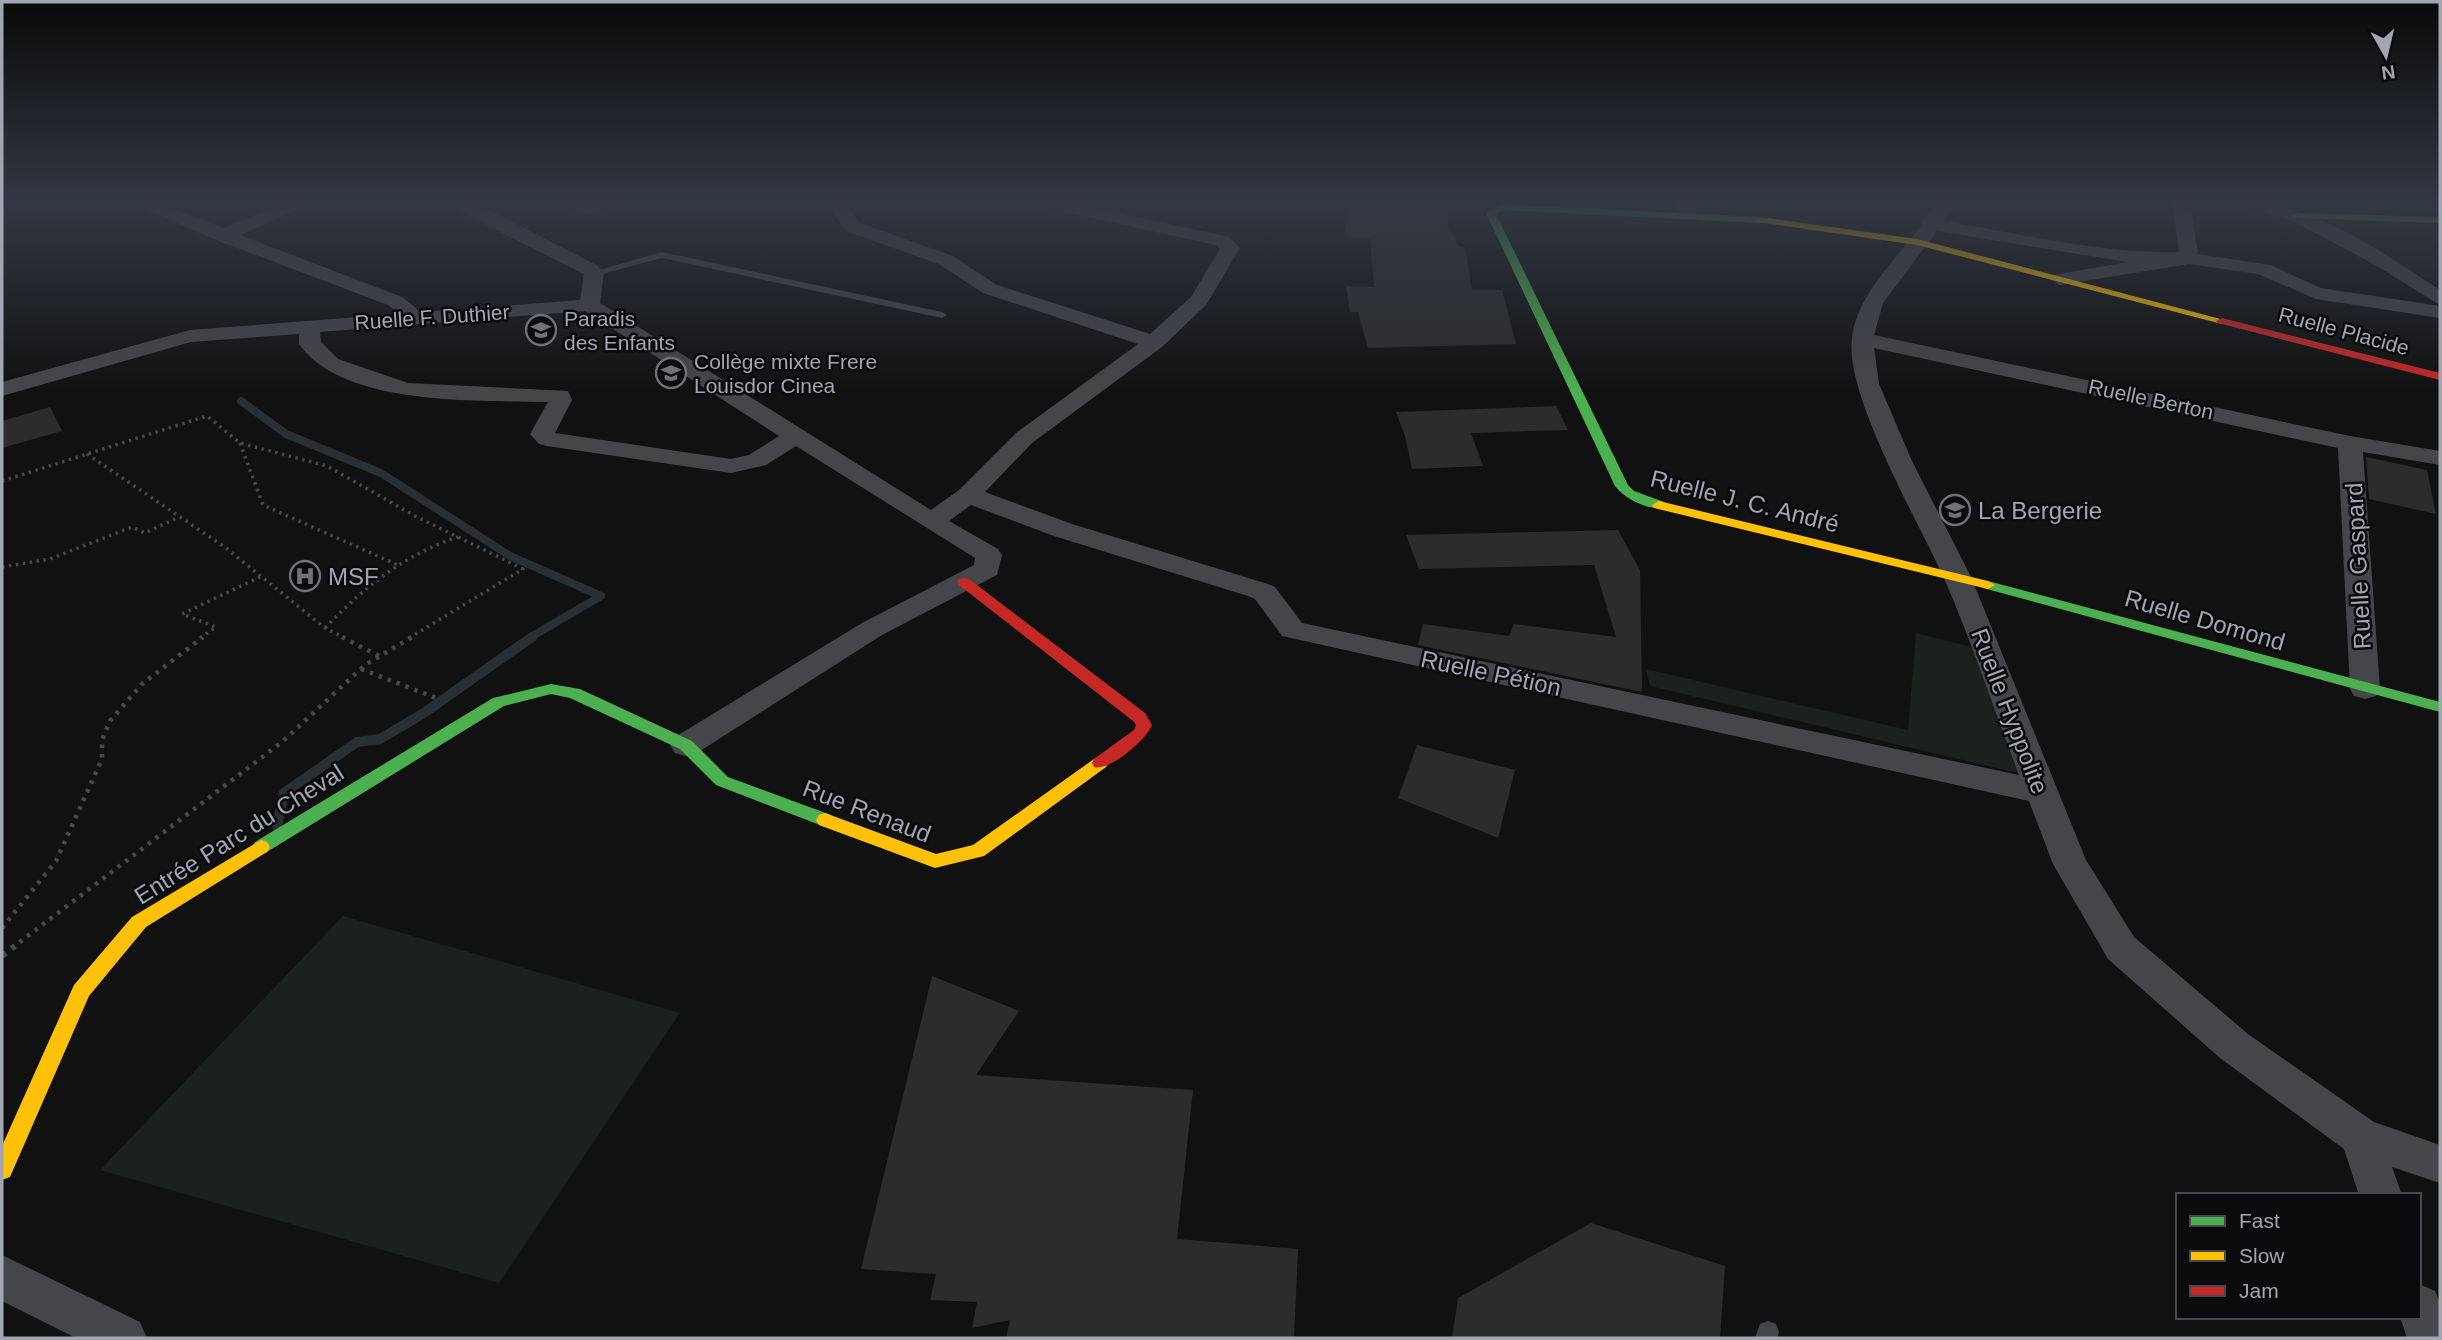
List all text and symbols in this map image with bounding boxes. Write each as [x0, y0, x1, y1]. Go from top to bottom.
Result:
north arrow [2351, 21, 2421, 91]
text: N [2380, 61, 2397, 84]
street label: Ruelle F. Duthier [354, 300, 510, 334]
street label: Ruelle Placide [2276, 303, 2412, 359]
place label: Paradis des Enfants [564, 307, 675, 354]
school or university icon: Paradis des Enfants [524, 313, 558, 347]
place label: Collège mixte Frere Louisdor Cinea [694, 350, 877, 397]
school or university icon: Collège mixte Frere Louisdor Cinea [654, 356, 688, 390]
street label: Ruelle Berton [2086, 375, 2216, 423]
street label: Ruelle J. C. André [1648, 465, 1842, 537]
street label: Ruelle Gaspard [2340, 482, 2376, 650]
school or university icon: La Bergerie [1938, 493, 1972, 527]
place label: La Bergerie [1978, 497, 2102, 524]
hospital icon: MSF [288, 559, 322, 593]
place label: MSF [328, 563, 379, 590]
street label: Ruelle Domond [2122, 584, 2288, 656]
street label: Ruelle Hyppolite [1966, 625, 2054, 797]
street label: Ruelle Pétion [1418, 645, 1564, 701]
street label: Entrée Parc du Cheval [129, 759, 349, 909]
street label: Rue Renaud [799, 774, 935, 848]
legend [2176, 1193, 2421, 1319]
text: Fast [2239, 1209, 2280, 1232]
text: Slow [2239, 1244, 2285, 1267]
text: Jam [2239, 1279, 2279, 1302]

